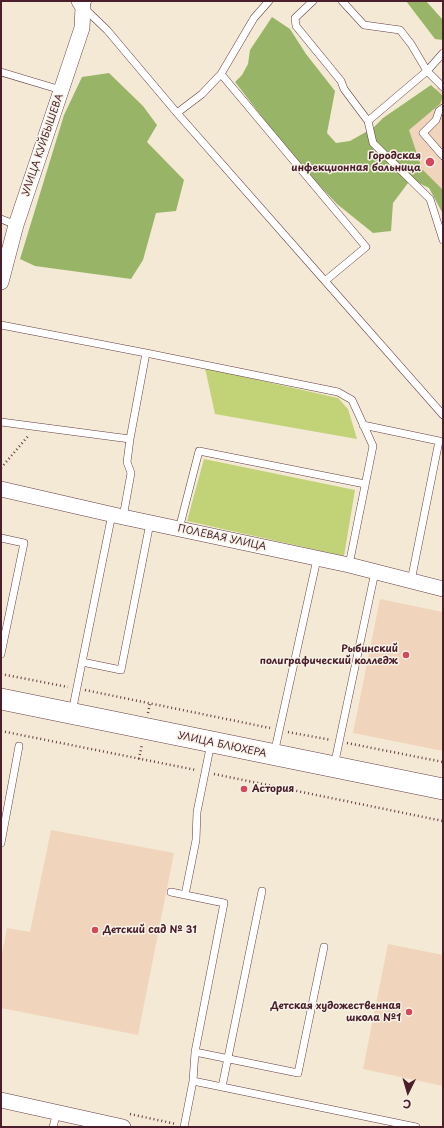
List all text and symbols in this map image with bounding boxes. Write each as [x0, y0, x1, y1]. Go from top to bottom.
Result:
street label: УЛИЦА КУЙБЫШЕВА [20, 92, 66, 198]
place label: Городская инфекционная больница [291, 150, 421, 174]
marker: Городская инфекционная больница [424, 156, 436, 168]
street label: ПОЛЕВАЯ УЛИЦА [177, 523, 267, 553]
place label: Рыбинский полиграфический колледж [260, 643, 398, 666]
marker: Рыбинский полиграфический колледж [401, 650, 411, 660]
street label: УЛИЦА БЛЮХЕРА [176, 730, 268, 760]
place label: Астория [252, 783, 294, 795]
marker: Астория [239, 784, 249, 794]
place label: Детский сад № 31 [103, 924, 197, 936]
marker: Детский сад № 31 [90, 925, 100, 935]
place label: Детская художественная школа №1 [270, 1000, 401, 1024]
marker: Детская художественная школа №1 [404, 1007, 414, 1017]
north arrow [388, 1072, 428, 1112]
text: С [402, 1096, 412, 1113]

